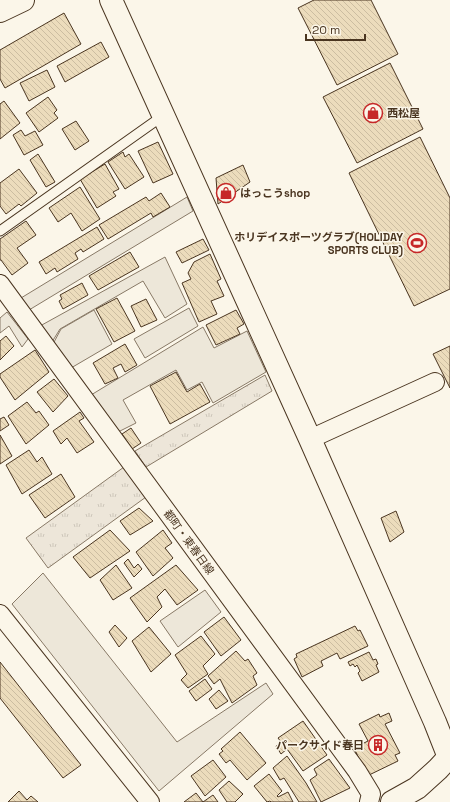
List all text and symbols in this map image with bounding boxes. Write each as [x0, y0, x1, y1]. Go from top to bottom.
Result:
scale bar [306, 16, 365, 42]
text: 20 m [312, 22, 340, 38]
shop icon: 西松屋 [362, 102, 384, 124]
place label: 西松屋 [387, 106, 420, 120]
shop icon: はっこうshop [215, 182, 237, 204]
place label: はっこうshop [240, 186, 310, 200]
place label: ホリデイスポーツグラブ(HOLIDAY SPORTS CLUB) [234, 230, 403, 258]
sports icon: ホリデイスポーツグラブ(HOLIDAY SPORTS CLUB) [406, 232, 428, 254]
street label: 都町・東春日線 [161, 507, 217, 577]
building icon: パークサイド春日 [367, 734, 389, 756]
place label: パークサイド春日 [276, 738, 364, 752]

